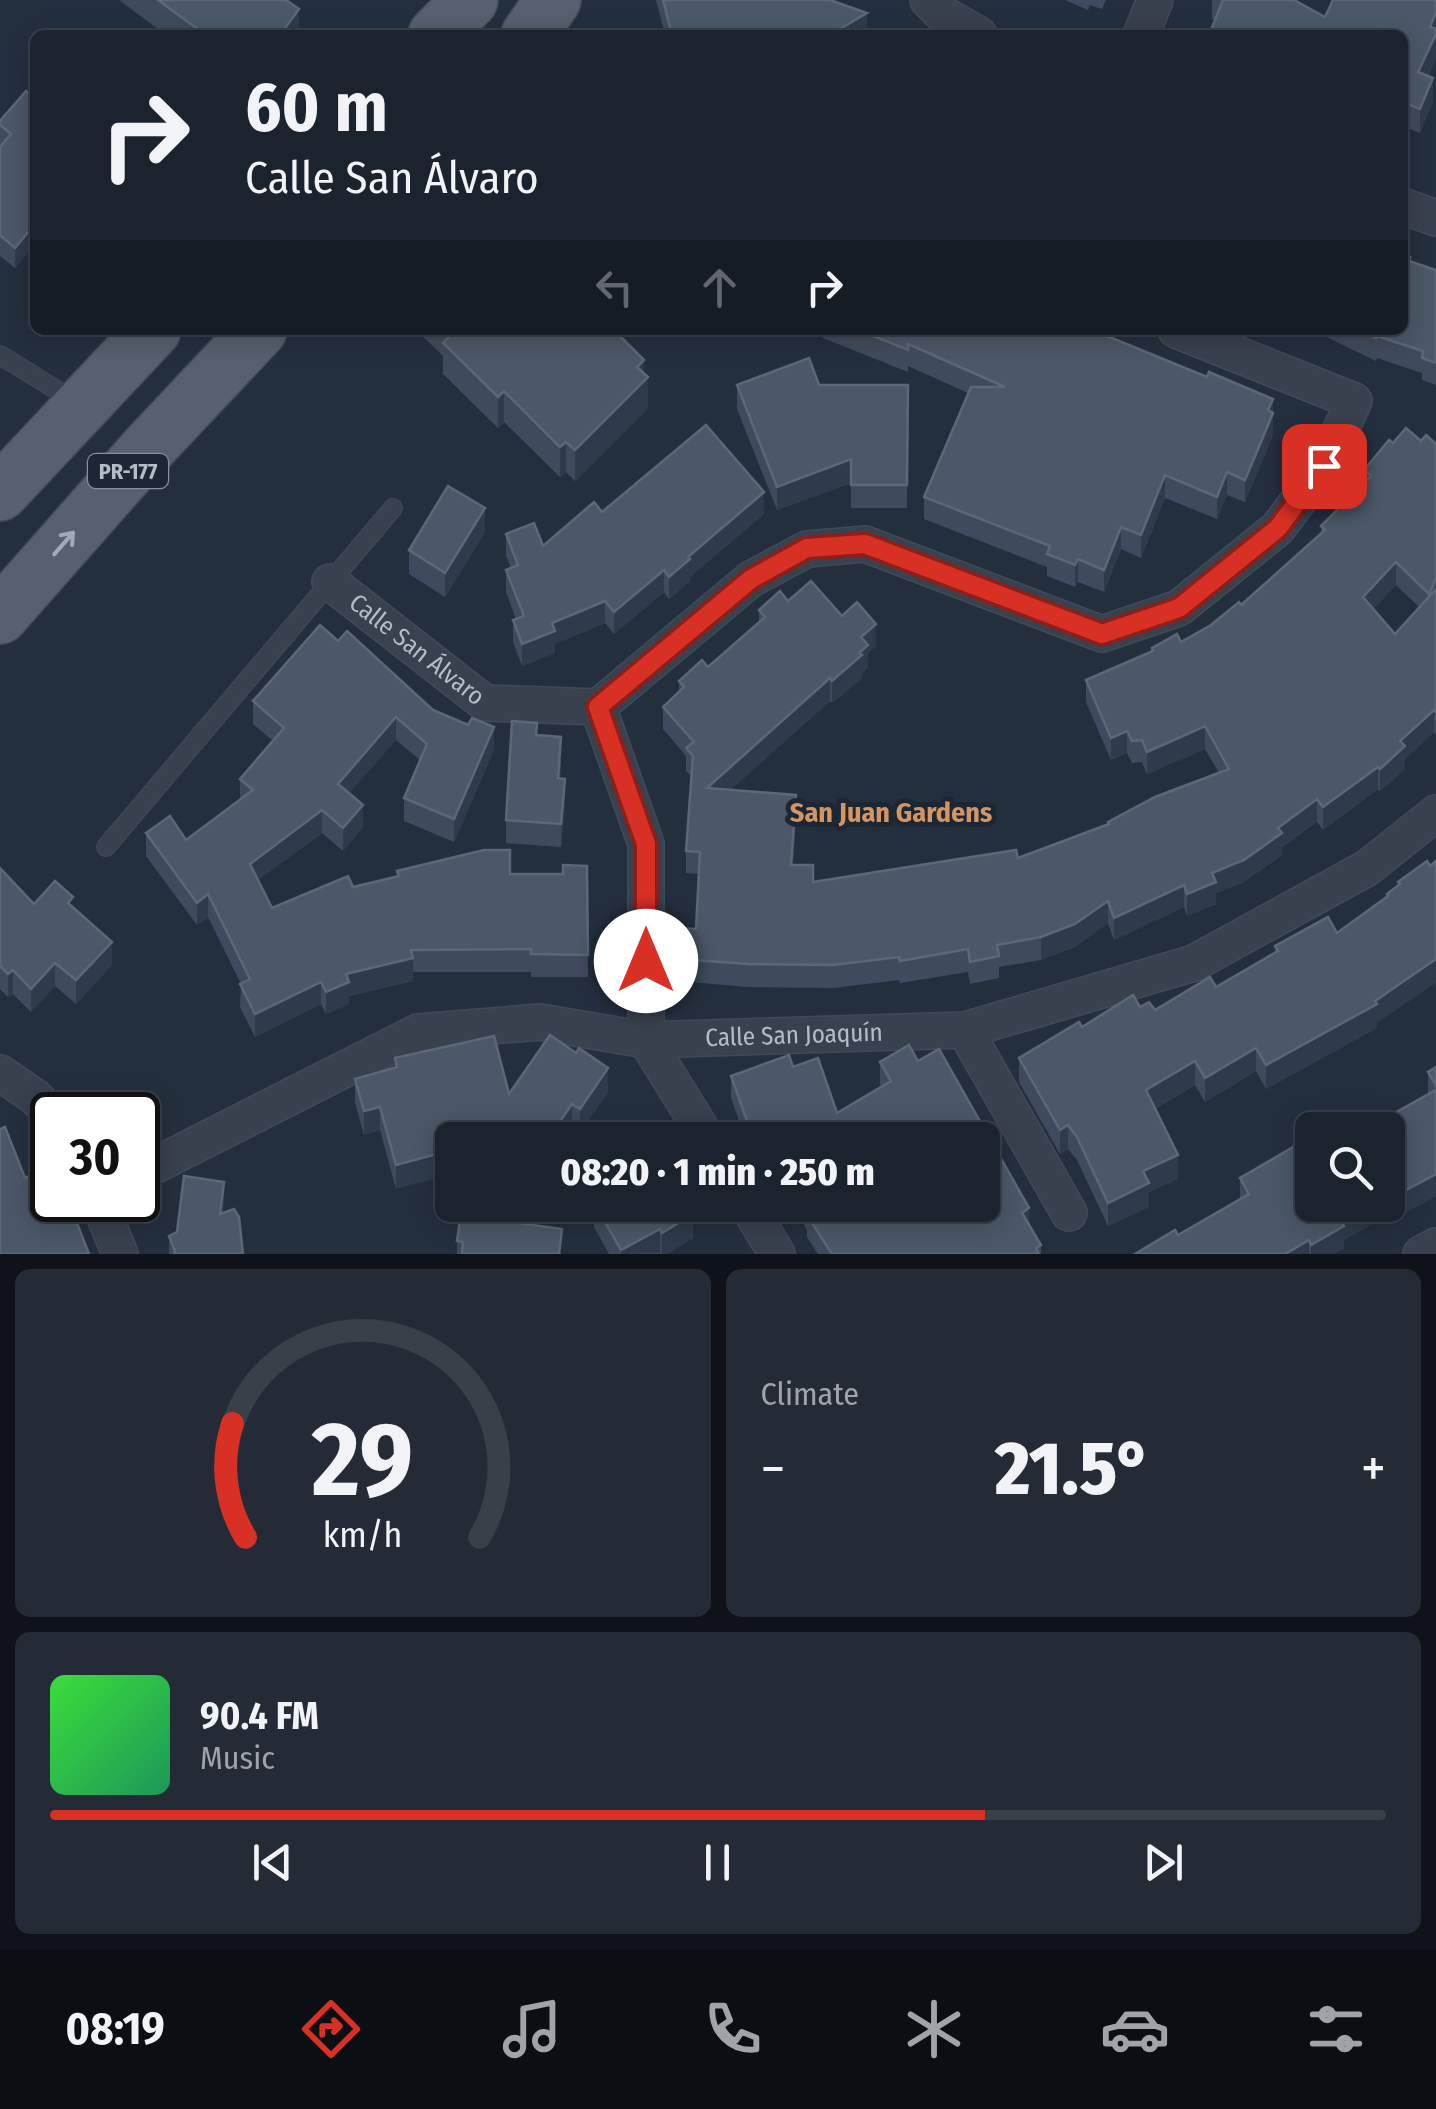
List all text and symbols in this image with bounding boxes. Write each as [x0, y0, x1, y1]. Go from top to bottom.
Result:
text: 60 m [245, 66, 388, 150]
icon: right [80, 70, 210, 200]
text: Calle San Álvaro [245, 151, 539, 205]
icon: left [587, 260, 642, 315]
icon: ahead [692, 260, 747, 315]
icon: right [797, 260, 852, 315]
pin [1282, 424, 1367, 509]
icon: arrive [1297, 439, 1352, 494]
road number: PR-177 [88, 454, 168, 488]
one-way arrow [53, 531, 76, 556]
street label: Calle San Álvaro [343, 588, 490, 712]
district label: San Juan Gardens [790, 796, 992, 829]
position arrow [594, 909, 698, 1013]
street label: Calle San Joaquín [705, 1018, 883, 1053]
speed limit sign: 30 [30, 1092, 160, 1222]
map controls [1295, 1112, 1405, 1222]
button: search [1295, 1112, 1405, 1222]
text: 08:20 · 1 min · 250 m [560, 1149, 875, 1195]
text: Climate [761, 1375, 859, 1413]
text: 29 [311, 1398, 413, 1523]
text: 21.5° [995, 1424, 1151, 1514]
text: − [761, 1436, 785, 1502]
text: + [1361, 1436, 1386, 1502]
text: km/h [323, 1514, 403, 1556]
text: 90.4 FM [200, 1693, 319, 1739]
text: Music [200, 1739, 275, 1777]
icon: previous [245, 1835, 300, 1890]
icon: pause [690, 1835, 745, 1890]
icon: next [1136, 1835, 1191, 1890]
icon: directions [296, 1994, 366, 2064]
icon: music [497, 1994, 567, 2064]
icon: phone [698, 1994, 768, 2064]
icon: climate [899, 1994, 969, 2064]
icon: car [1100, 1994, 1170, 2064]
icon: filters [1301, 1994, 1371, 2064]
text: 08:19 [65, 2002, 165, 2056]

